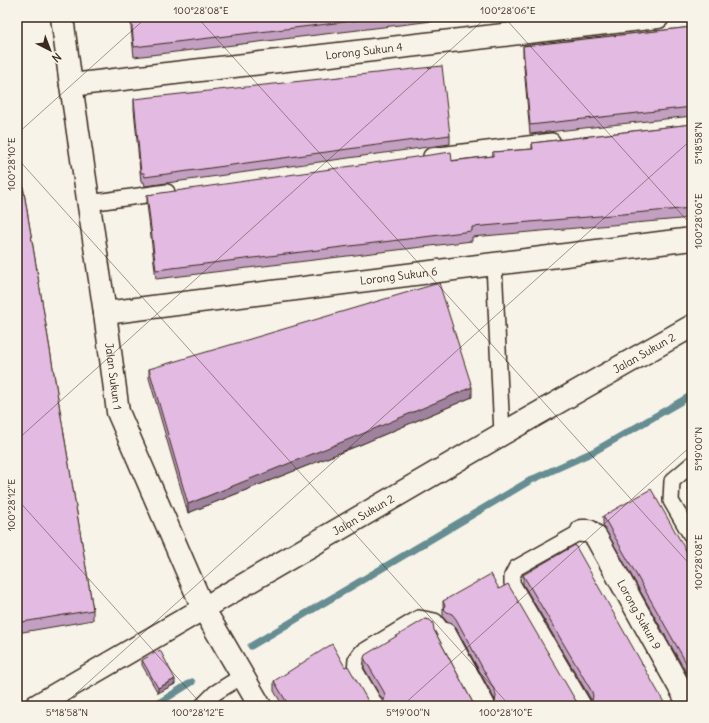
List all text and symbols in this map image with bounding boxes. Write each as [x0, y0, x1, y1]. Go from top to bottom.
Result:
text: 100°28'08"E [173, 4, 229, 17]
text: 100°28'06"E [480, 4, 536, 17]
north arrow [30, 30, 70, 70]
street label: Lorong Sukun 4 [325, 40, 403, 62]
text: N [49, 50, 64, 65]
text: 5°18'58"N [692, 122, 705, 164]
text: 100°28'10"E [5, 137, 18, 191]
text: 100°28'06"E [692, 193, 705, 249]
street label: Lorong Sukun 6 [359, 264, 438, 288]
street label: Jalan Sukun 2 [611, 330, 678, 376]
street label: Jalan Sukun 1 [102, 342, 125, 411]
text: 5°19'00"N [692, 427, 705, 471]
text: 100°28'12"E [5, 479, 18, 531]
street label: Jalan Sukun 2 [330, 491, 397, 538]
text: 100°28'08"E [692, 534, 705, 590]
street label: Lorong Sukun 9 [614, 577, 664, 652]
text: 5°18'58"N [46, 706, 88, 719]
text: 100°28'12"E [172, 706, 224, 719]
text: 5°19'00"N [386, 706, 430, 719]
text: 100°28'10"E [479, 706, 533, 719]

